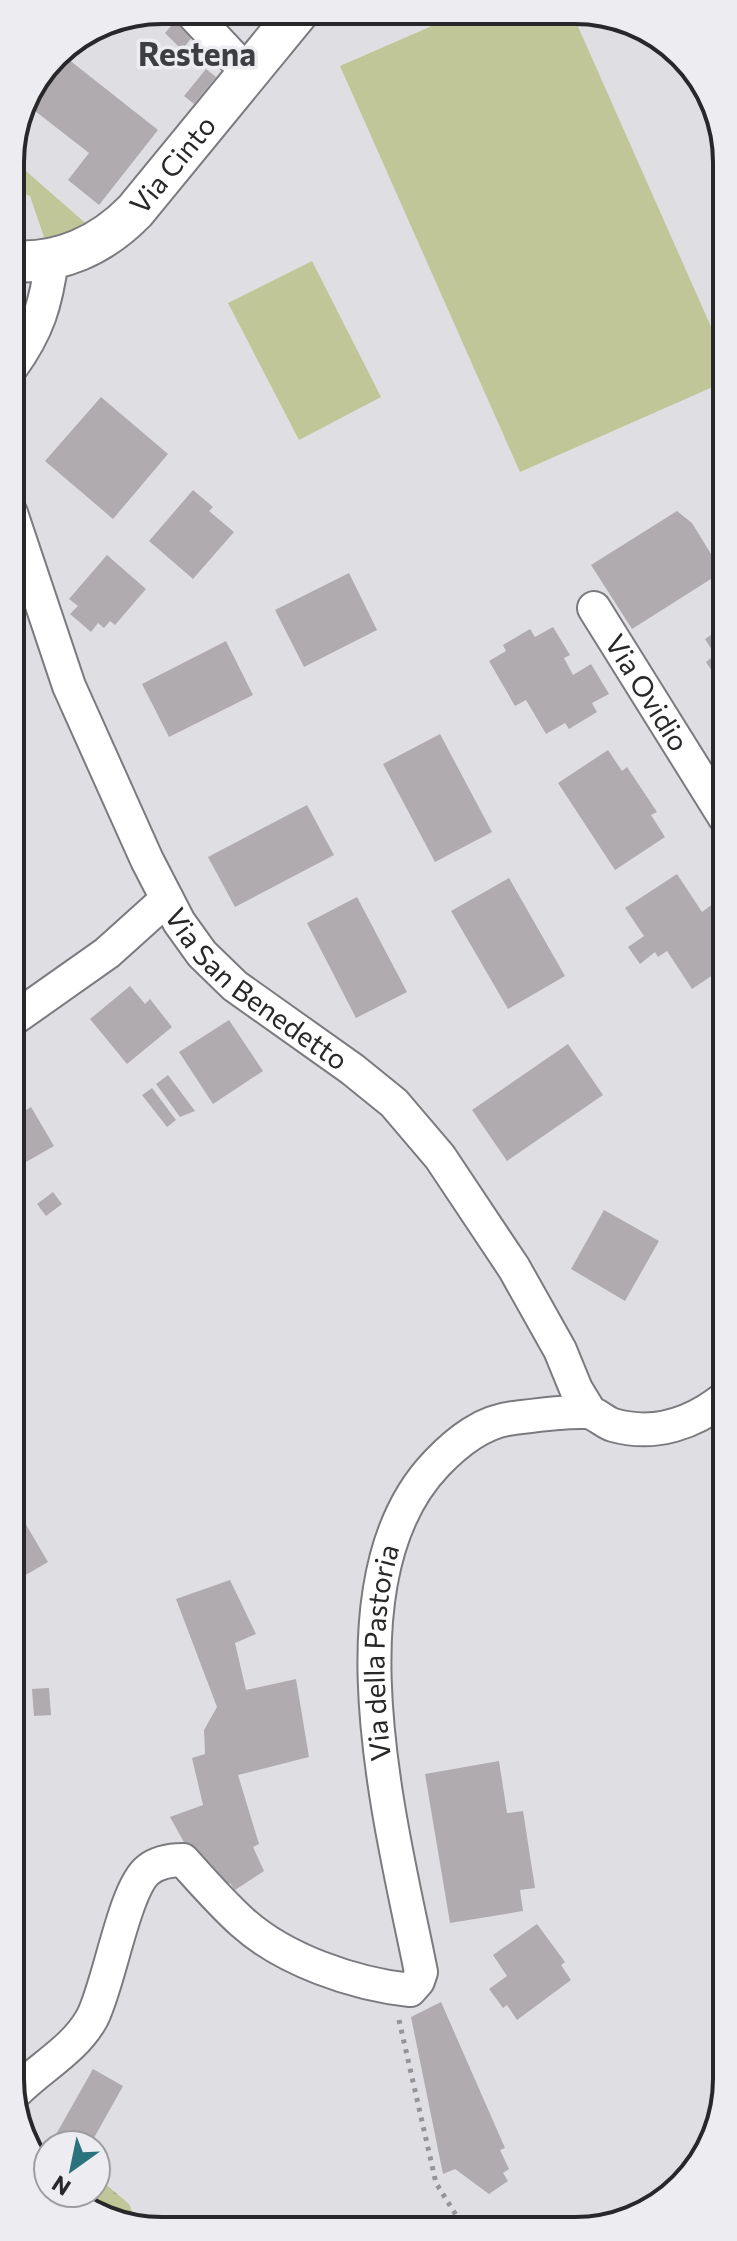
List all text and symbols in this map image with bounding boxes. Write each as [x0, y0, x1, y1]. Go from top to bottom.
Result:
district label: Restena [138, 33, 256, 73]
street label: Via Cinto [122, 108, 222, 220]
street label: Via Ovidio [599, 628, 697, 757]
street label: Via San Benedetto [159, 902, 355, 1077]
street label: Via della Pastoria [356, 1540, 405, 1763]
north arrow [32, 2129, 112, 2209]
text: N [47, 2170, 75, 2202]

